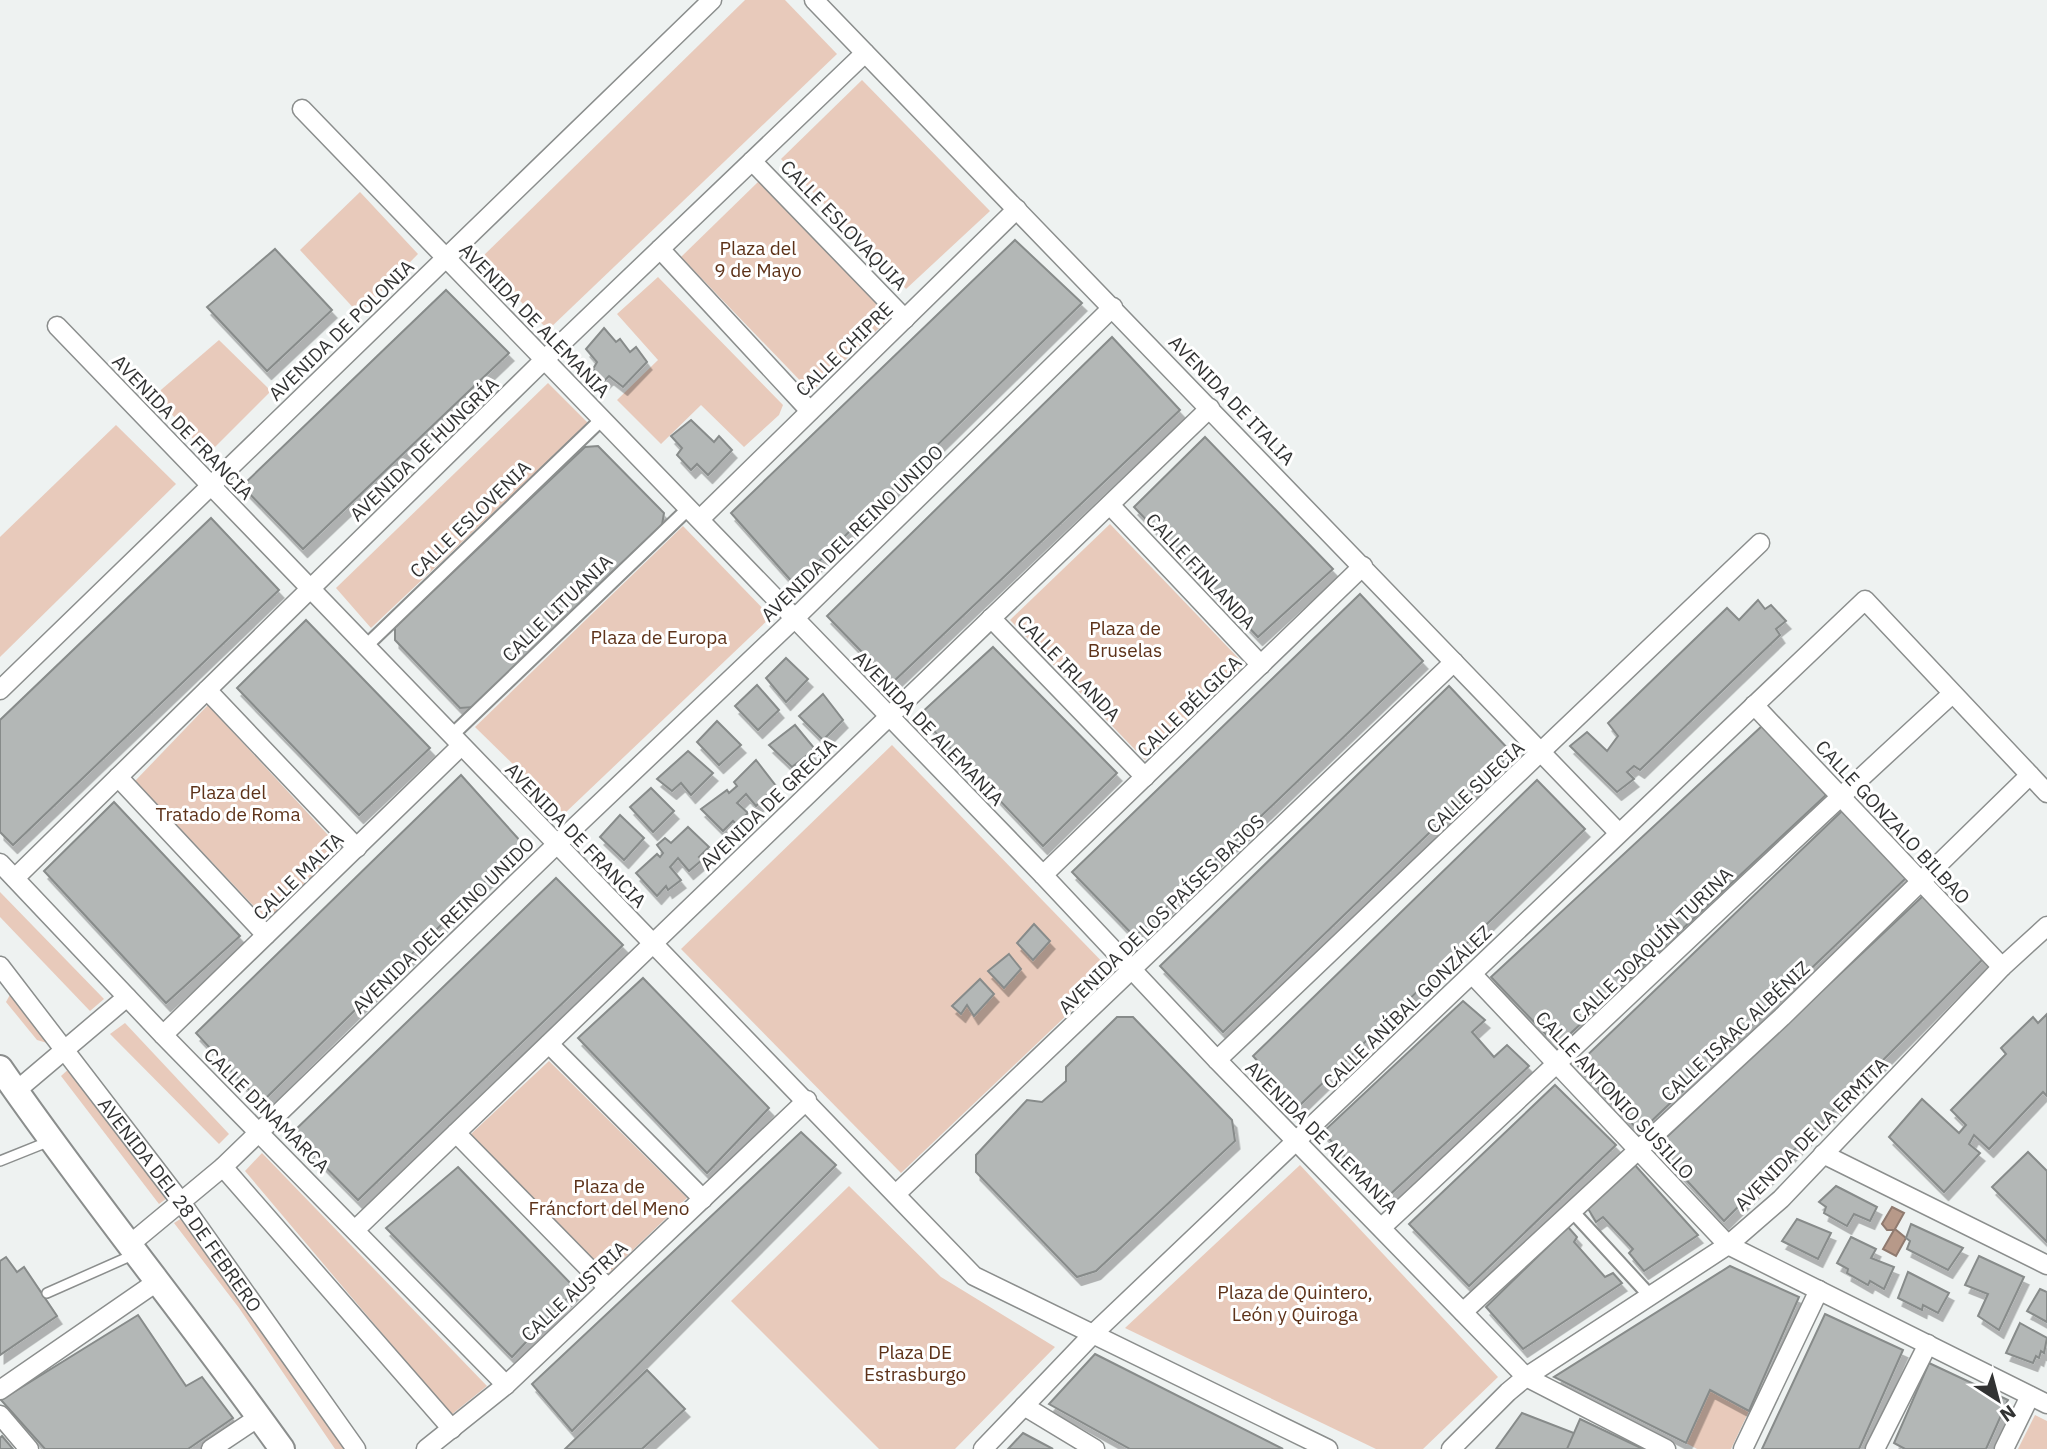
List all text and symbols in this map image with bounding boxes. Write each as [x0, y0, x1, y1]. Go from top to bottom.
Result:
street label: CALLE ESLOVAQUIA [776, 155, 912, 295]
park label: Plaza del 9 de Mayo [714, 236, 802, 282]
street label: AVENIDA DE ALEMANIA [455, 238, 615, 402]
street label: AVENIDA DE POLONIA [263, 254, 419, 406]
street label: CALLE CHIPRE [790, 297, 898, 401]
street label: AVENIDA DE ITALIA [1164, 330, 1300, 470]
street label: AVENIDA DE FRANCIA [107, 349, 259, 505]
street label: AVENIDA DE HUNGRÍA [345, 372, 503, 526]
street label: AVENIDA DEL REINO UNIDO [756, 439, 948, 627]
street label: CALLE ESLOVENIA [405, 455, 535, 583]
street label: CALLE FINLANDA [1141, 508, 1261, 634]
street label: CALLE LITUANIA [497, 549, 617, 667]
street label: CALLE IRLANDA [1012, 610, 1126, 726]
park label: Plaza de Bruselas [1088, 616, 1162, 662]
park label: Plaza de Europa [591, 625, 727, 649]
street label: AVENIDA DE ALEMANIA [849, 646, 1009, 810]
street label: CALLE BÉLGICA [1132, 650, 1246, 762]
street label: AVENIDA DE GRECIA [695, 733, 841, 875]
street label: CALLE GONZALO BILBAO [1811, 735, 1975, 909]
street label: CALLE SUECIA [1421, 736, 1529, 838]
street label: AVENIDA DE FRANCIA [500, 757, 652, 913]
park label: Plaza del Tratado de Roma [155, 780, 301, 826]
street label: AVENIDA DE LOS PAÍSES BAJOS [1053, 809, 1269, 1019]
street label: CALLE MALTA [248, 827, 348, 925]
street label: AVENIDA DEL REINO UNIDO [347, 831, 539, 1019]
street label: CALLE JOAQUÍN TURINA [1567, 862, 1737, 1028]
street label: CALLE ANÍBAL GONZÁLEZ [1318, 920, 1496, 1094]
street label: CALLE ISAAC ALBÉNIZ [1655, 956, 1815, 1106]
street label: CALLE ANTONIO SUSILLO [1531, 1006, 1699, 1184]
street label: CALLE DINAMARCA [199, 1042, 335, 1178]
street label: AVENIDA DE LA ERMITA [1729, 1052, 1893, 1216]
street label: AVENIDA DE ALEMANIA [1241, 1056, 1403, 1218]
street label: AVENIDA DEL 28 DE FEBRERO [93, 1093, 267, 1317]
park label: Plaza de Fráncfort del Meno [529, 1174, 689, 1220]
street label: CALLE AUSTRIA [516, 1236, 632, 1346]
park label: Plaza de Quintero, León y Quiroga [1217, 1280, 1373, 1326]
park label: Plaza DE Estrasburgo [864, 1340, 966, 1386]
north arrow [1963, 1365, 2033, 1435]
text: N [1995, 1400, 2021, 1428]

